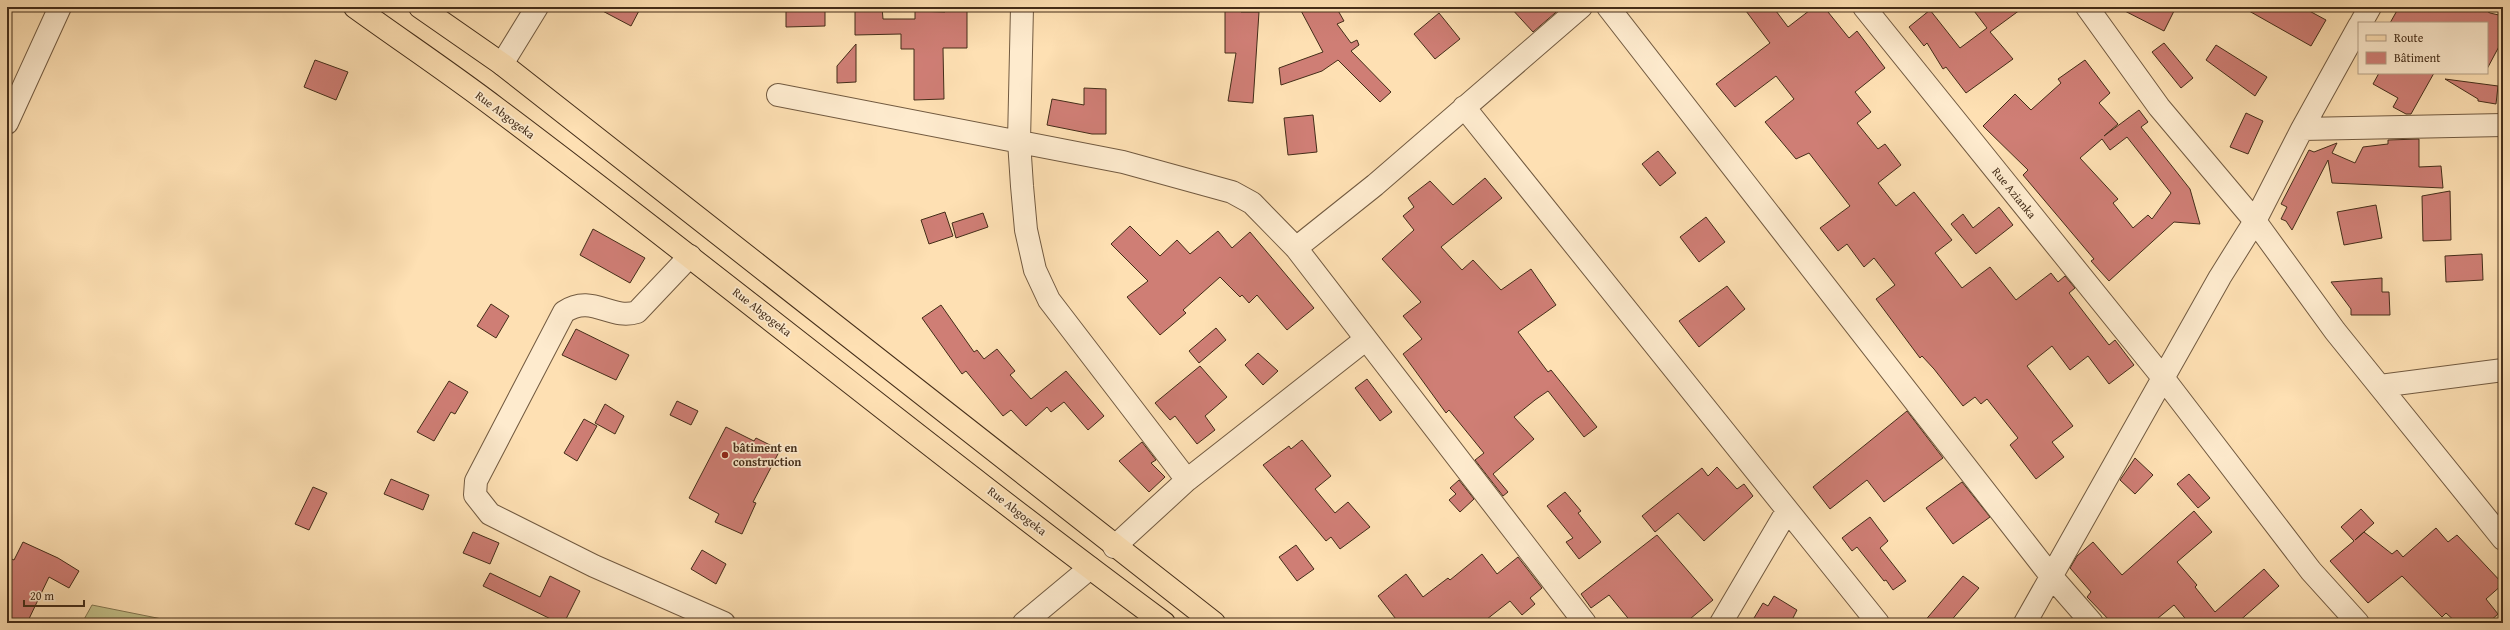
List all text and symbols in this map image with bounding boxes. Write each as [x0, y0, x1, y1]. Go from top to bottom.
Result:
legend [2358, 22, 2488, 74]
text: Route [2394, 29, 2424, 46]
text: Bâtiment [2394, 49, 2441, 66]
street label: Rue Abgogeka [472, 87, 539, 143]
street label: Rue Azianka [1988, 163, 2041, 222]
street label: Rue Abgogeka [729, 283, 796, 340]
place label: bâtiment en construction [733, 439, 801, 470]
marker: bâtiment en construction [720, 450, 730, 460]
street label: Rue Abgogeka [984, 482, 1051, 539]
scale bar [24, 582, 84, 608]
text: 20 m [30, 587, 54, 604]

